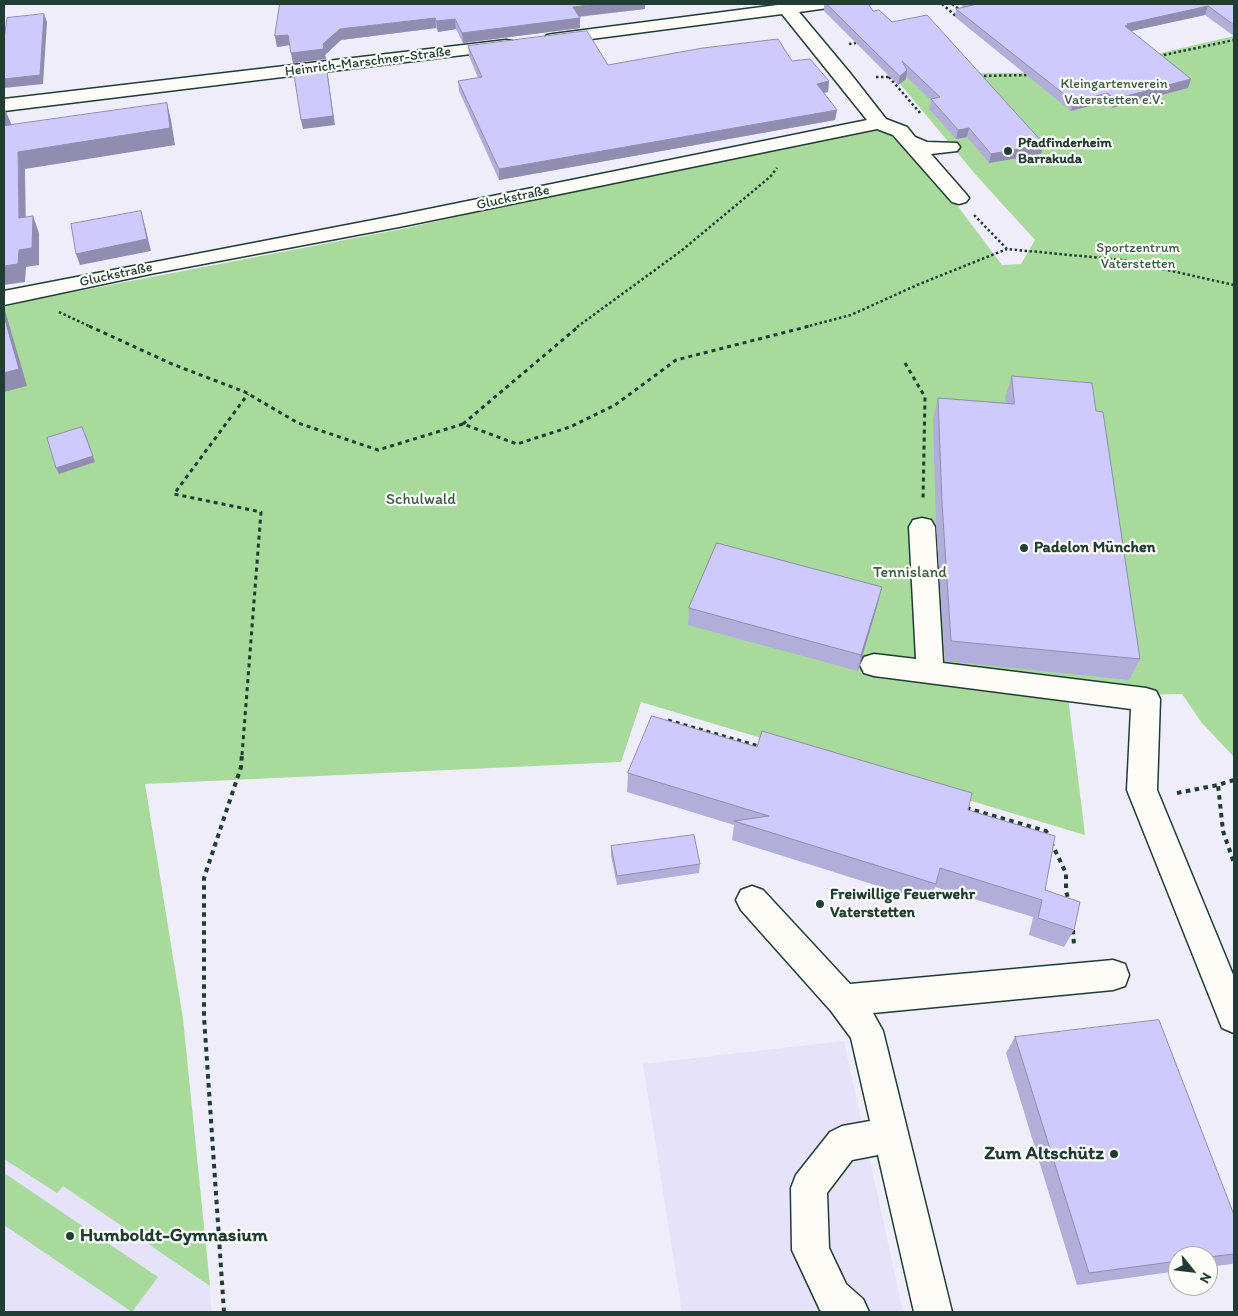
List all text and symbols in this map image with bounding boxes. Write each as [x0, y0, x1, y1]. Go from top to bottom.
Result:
street label: Heinrich-Marschner-Straße [284, 43, 452, 81]
park label: Kleingartenverein Vaterstetten e.V. [1060, 76, 1168, 108]
place label: Pfadfinderheim Barrakuda [1018, 135, 1112, 168]
marker: Pfadfinderheim Barrakuda [1002, 145, 1014, 157]
street label: Gluckstraße [475, 182, 551, 214]
park label: Sportzentrum Vaterstetten [1096, 240, 1180, 272]
street label: Gluckstraße [78, 259, 154, 291]
park label: Schulwald [386, 490, 456, 510]
place label: Padelon München [1034, 538, 1156, 558]
marker: Padelon München [1018, 542, 1030, 554]
park label: Tennisland [873, 563, 947, 583]
place label: Freiwillige Feuerwehr Vaterstetten [830, 885, 975, 923]
marker: Freiwillige Feuerwehr Vaterstetten [814, 898, 826, 910]
place label: Zum Altschütz [984, 1143, 1104, 1165]
marker: Zum Altschütz [1108, 1148, 1120, 1160]
place label: Humboldt-Gymnasium [80, 1225, 268, 1247]
marker: Humboldt-Gymnasium [64, 1230, 76, 1242]
north arrow [1168, 1246, 1218, 1296]
text: N [1196, 1270, 1215, 1286]

